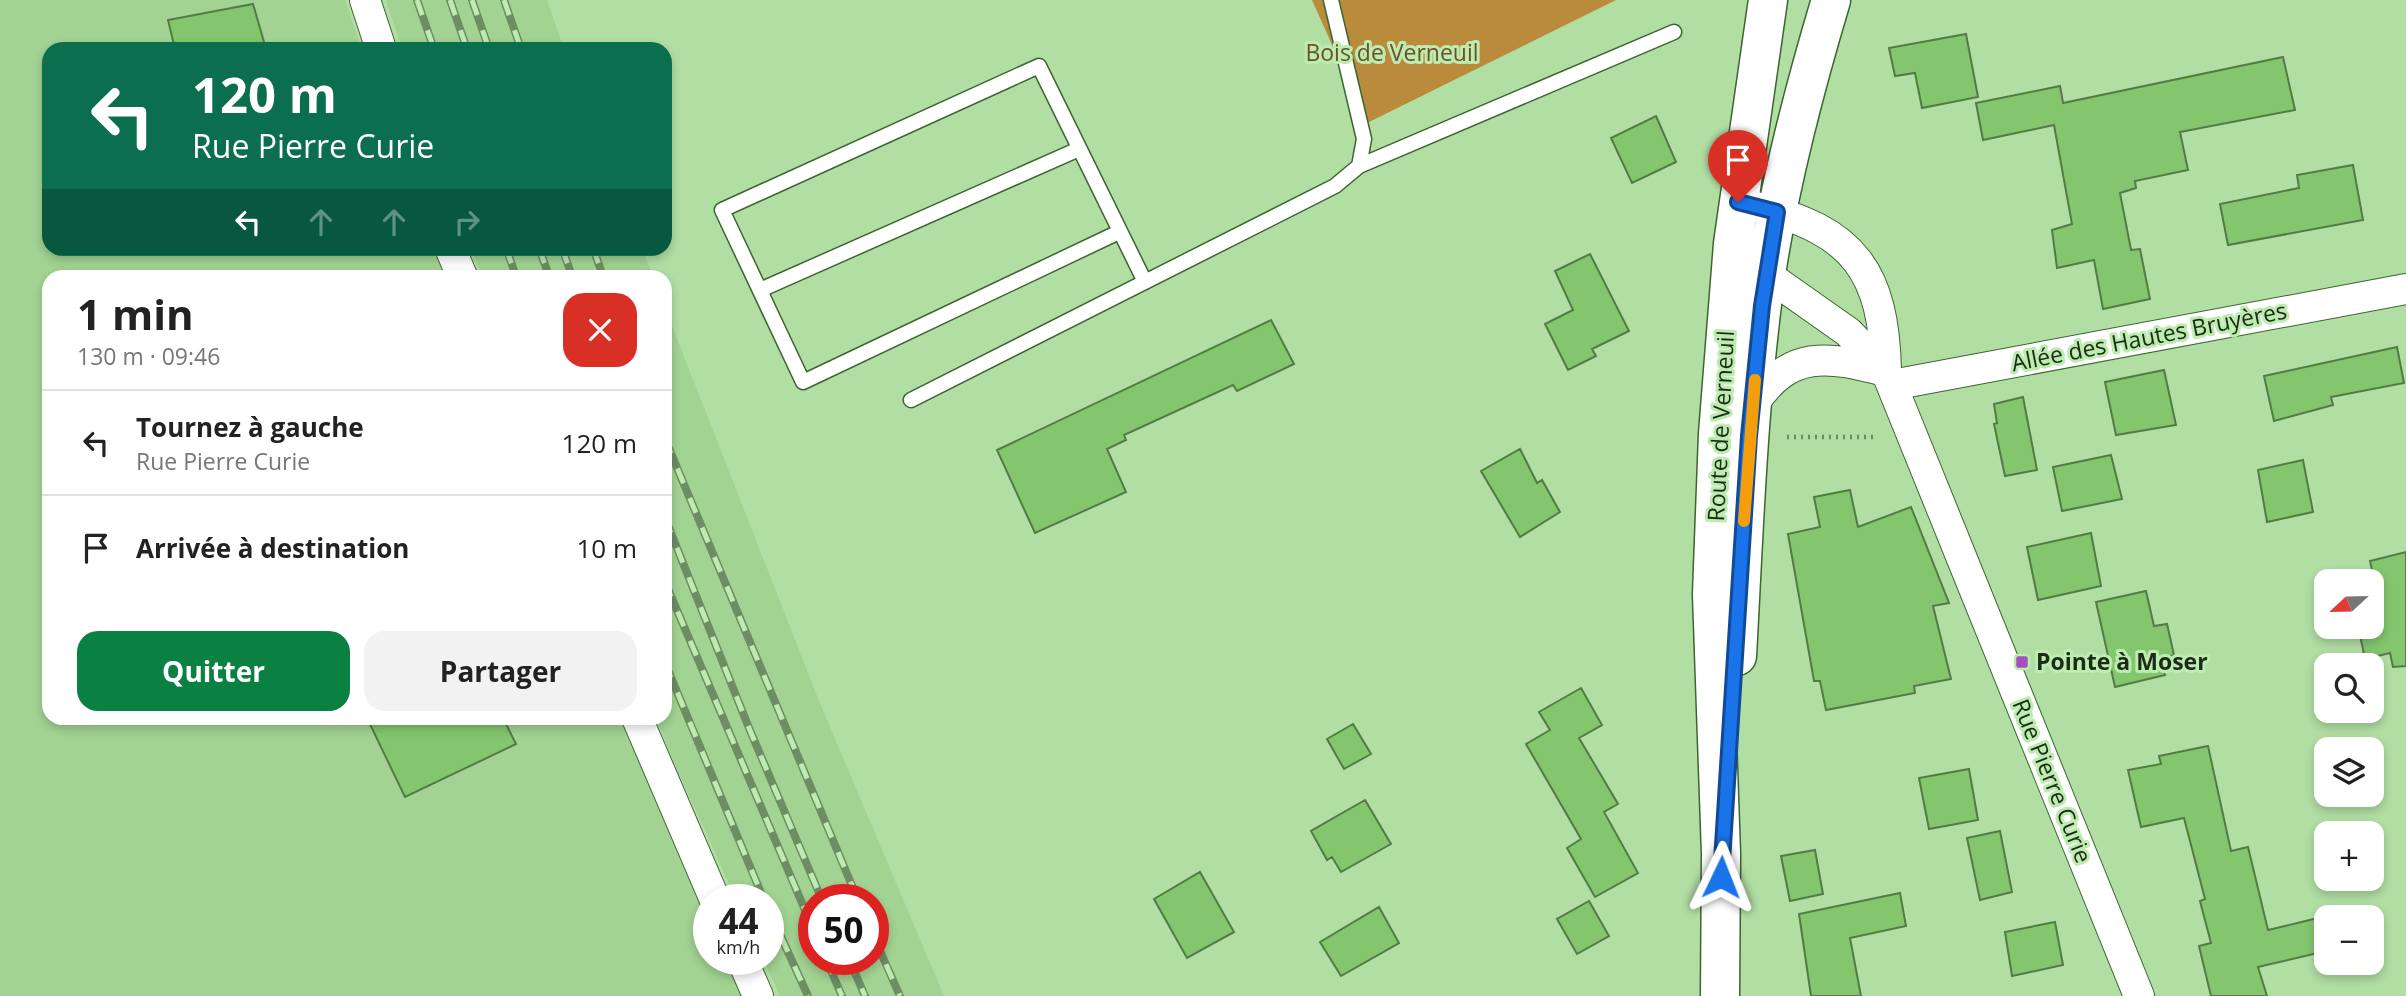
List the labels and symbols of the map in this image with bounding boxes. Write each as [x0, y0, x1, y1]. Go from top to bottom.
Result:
park label: Bois de Verneuil [1305, 36, 1479, 68]
pin [1708, 130, 1768, 202]
street label: Allée des Hautes Bruyères [2008, 294, 2289, 378]
street label: Route de Verneuil [1699, 330, 1741, 522]
north arrow [2314, 569, 2384, 639]
place label: Pointe à Moser [2036, 645, 2208, 677]
marker: Pointe à Moser [2014, 654, 2030, 670]
street label: Rue Pierre Curie [2005, 694, 2100, 867]
position arrow [1684, 840, 1758, 914]
speed limit sign: 50 [798, 884, 889, 975]

